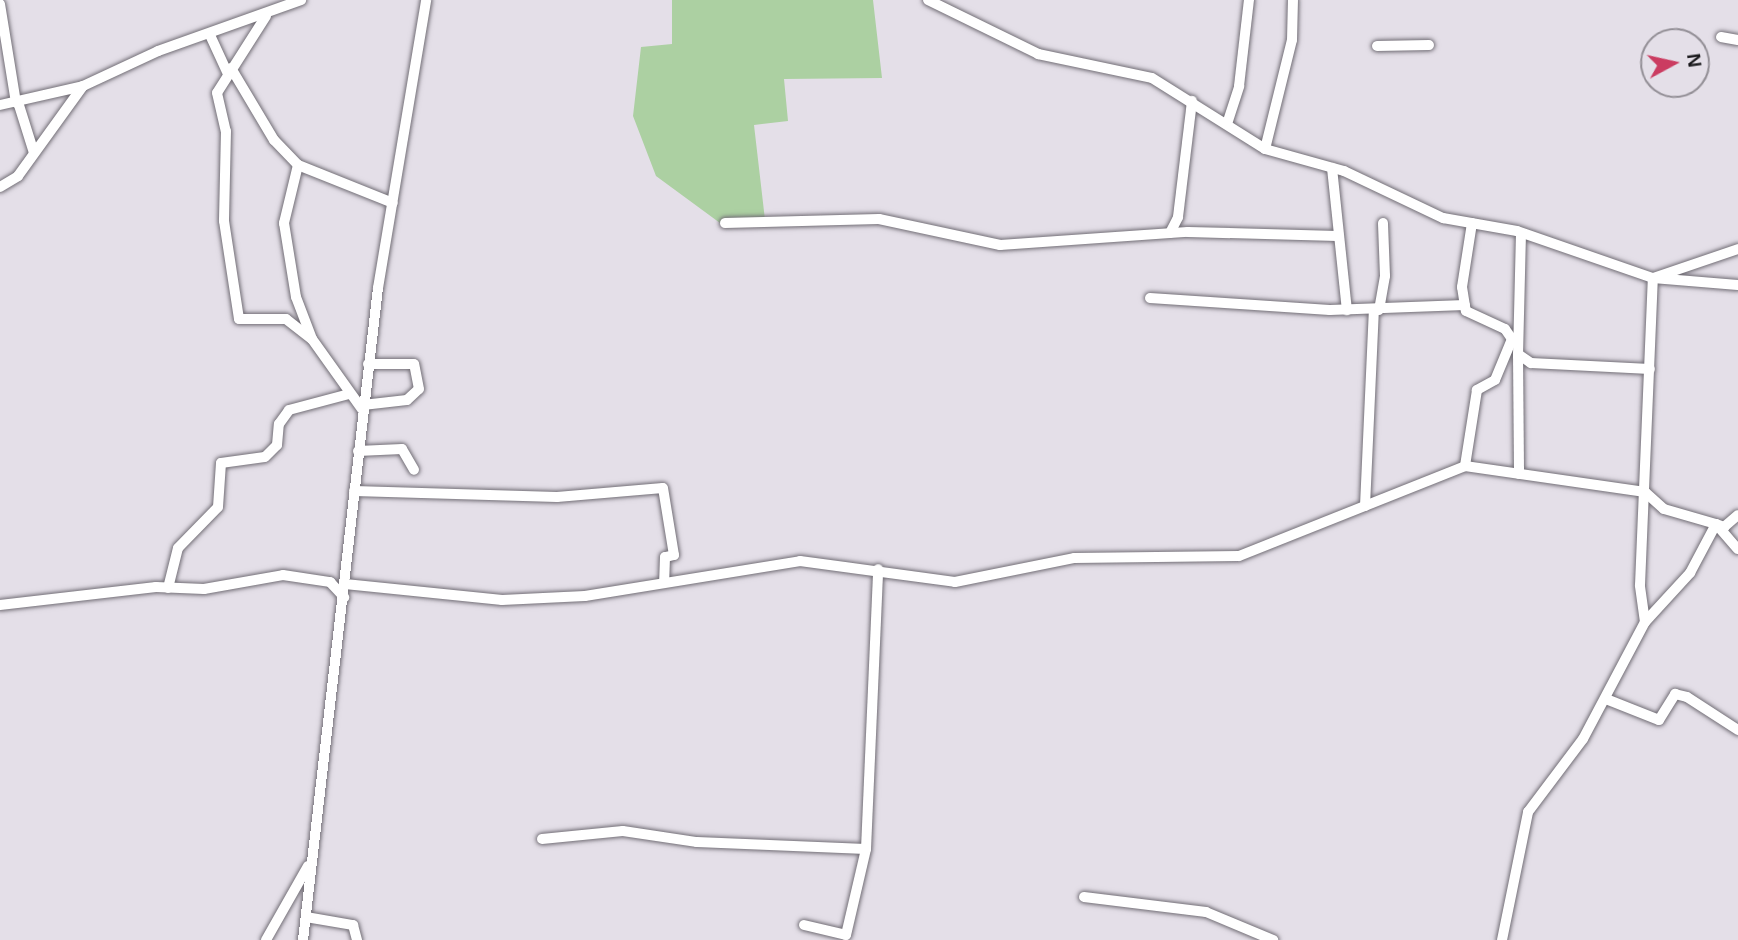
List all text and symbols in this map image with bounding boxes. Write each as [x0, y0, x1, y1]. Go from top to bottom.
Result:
north arrow [1640, 28, 1710, 98]
text: N [1683, 52, 1706, 69]

